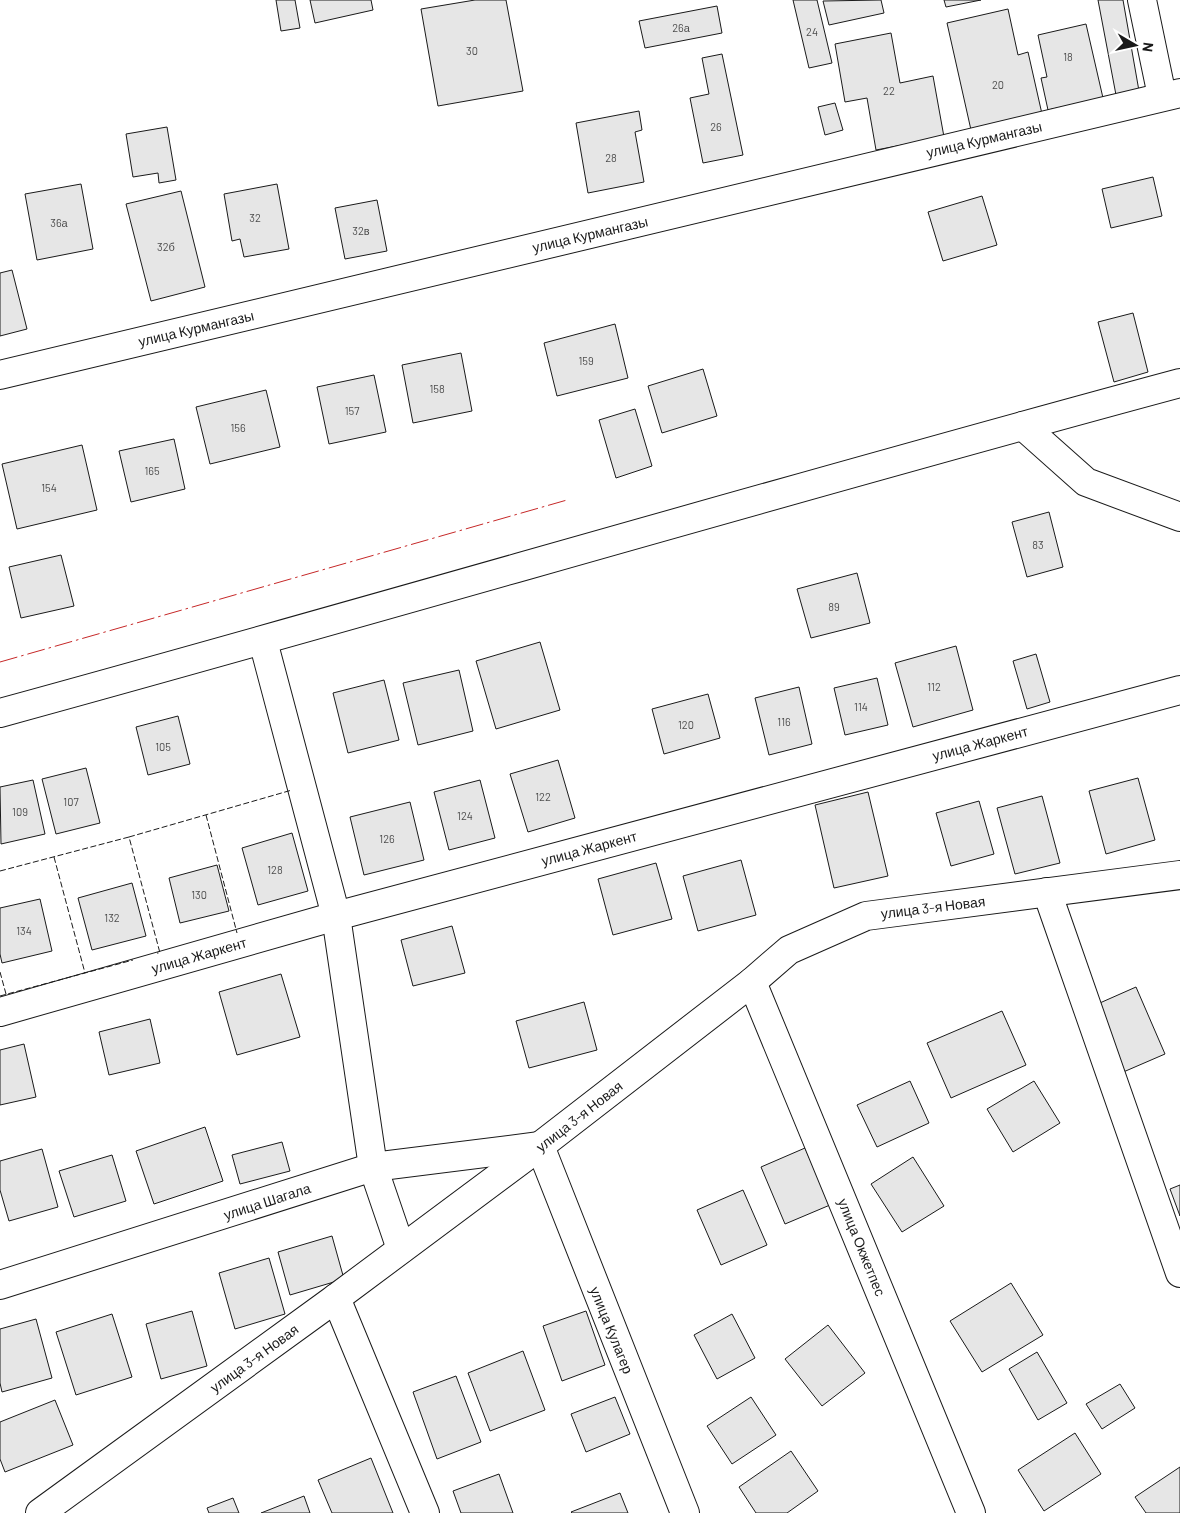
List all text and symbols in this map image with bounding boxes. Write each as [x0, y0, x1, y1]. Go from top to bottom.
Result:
north arrow [1110, 20, 1160, 70]
house number: 26а [672, 21, 691, 34]
house number: 24 [806, 25, 818, 38]
text: N [1139, 41, 1157, 53]
house number: 30 [466, 44, 478, 57]
house number: 18 [1063, 50, 1073, 63]
house number: 20 [992, 78, 1004, 91]
house number: 22 [883, 84, 895, 97]
street label: улица Курмангазы [925, 117, 1043, 161]
house number: 26 [710, 120, 722, 133]
house number: 28 [605, 151, 617, 164]
house number: 32 [249, 211, 261, 224]
street label: улица Курмангазы [531, 212, 649, 256]
house number: 36а [50, 216, 69, 229]
house number: 32в [352, 224, 370, 237]
house number: 32б [157, 240, 175, 253]
street label: улица Курмангазы [137, 306, 255, 350]
house number: 159 [578, 354, 594, 367]
house number: 158 [429, 382, 445, 395]
house number: 157 [345, 404, 359, 417]
house number: 156 [230, 421, 246, 434]
house number: 165 [144, 464, 160, 477]
house number: 154 [41, 481, 57, 494]
house number: 83 [1032, 538, 1044, 551]
house number: 89 [828, 600, 840, 613]
house number: 112 [927, 680, 941, 693]
house number: 114 [854, 700, 868, 713]
house number: 116 [777, 715, 791, 728]
house number: 120 [678, 718, 694, 731]
street label: улица Жаркент [930, 722, 1030, 764]
house number: 105 [155, 740, 171, 753]
house number: 122 [535, 790, 551, 803]
house number: 107 [63, 795, 79, 808]
house number: 109 [12, 805, 28, 818]
house number: 124 [457, 809, 473, 822]
street label: улица Жаркент [539, 827, 639, 869]
house number: 126 [379, 832, 395, 845]
house number: 128 [267, 863, 283, 876]
house number: 130 [191, 888, 207, 901]
street label: улица 3-я Новая [880, 892, 986, 922]
house number: 132 [104, 911, 120, 924]
house number: 134 [16, 924, 32, 937]
street label: улица Жаркент [149, 933, 249, 977]
street label: улица 3-я Новая [532, 1077, 626, 1155]
street label: улица Шагала [221, 1179, 313, 1223]
street label: улица Окжетпес [835, 1196, 889, 1298]
street label: улица Кулагер [587, 1284, 637, 1376]
street label: улица 3-я Новая [207, 1320, 301, 1396]

